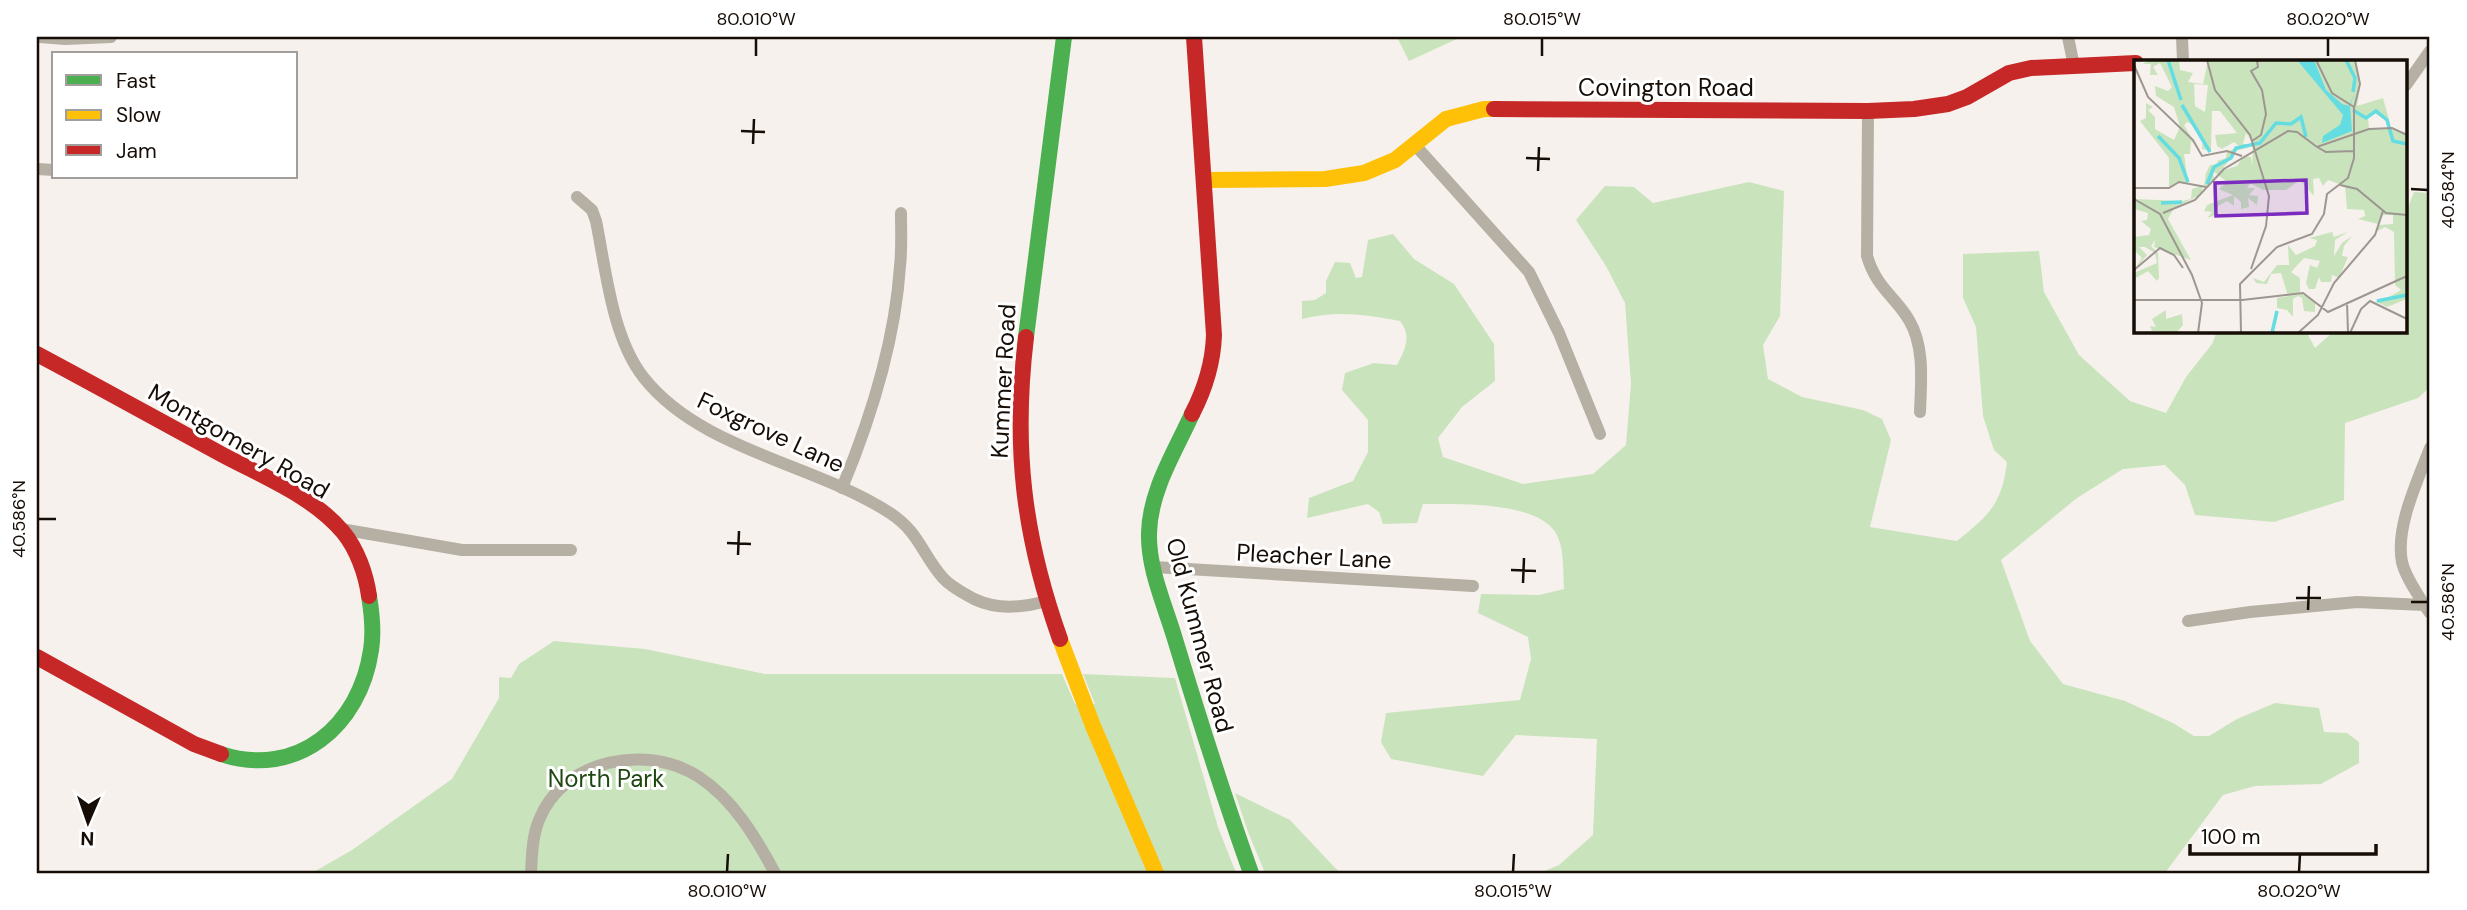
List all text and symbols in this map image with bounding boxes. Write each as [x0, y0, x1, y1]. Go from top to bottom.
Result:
text: 80.010°W [716, 7, 796, 31]
text: 80.015°W [1503, 7, 1581, 31]
text: 80.020°W [2286, 7, 2370, 31]
legend [52, 52, 298, 178]
inset map [2134, 60, 2408, 332]
text: Fast [116, 67, 156, 95]
street label: Covington Road [1578, 72, 1754, 103]
text: Slow [116, 101, 161, 129]
text: Jam [116, 137, 157, 165]
text: 40.584°N [2436, 151, 2460, 229]
street label: Kummer Road [983, 303, 1023, 459]
street label: Montgomery Road [143, 377, 335, 505]
street label: Foxgrove Lane [693, 384, 849, 480]
text: 40.586°N [7, 480, 31, 558]
street label: Old Kummer Road [1159, 534, 1241, 736]
street label: Pleacher Lane [1236, 536, 1392, 576]
text: 40.586°N [2436, 563, 2460, 641]
park label: North Park [548, 763, 664, 794]
north arrow [52, 788, 122, 858]
scale bar [2190, 812, 2376, 856]
text: 100 m [2201, 823, 2261, 851]
text: N [80, 826, 95, 851]
text: 80.010°W [687, 879, 767, 903]
text: 80.015°W [1474, 879, 1552, 903]
text: 80.020°W [2257, 879, 2341, 903]

